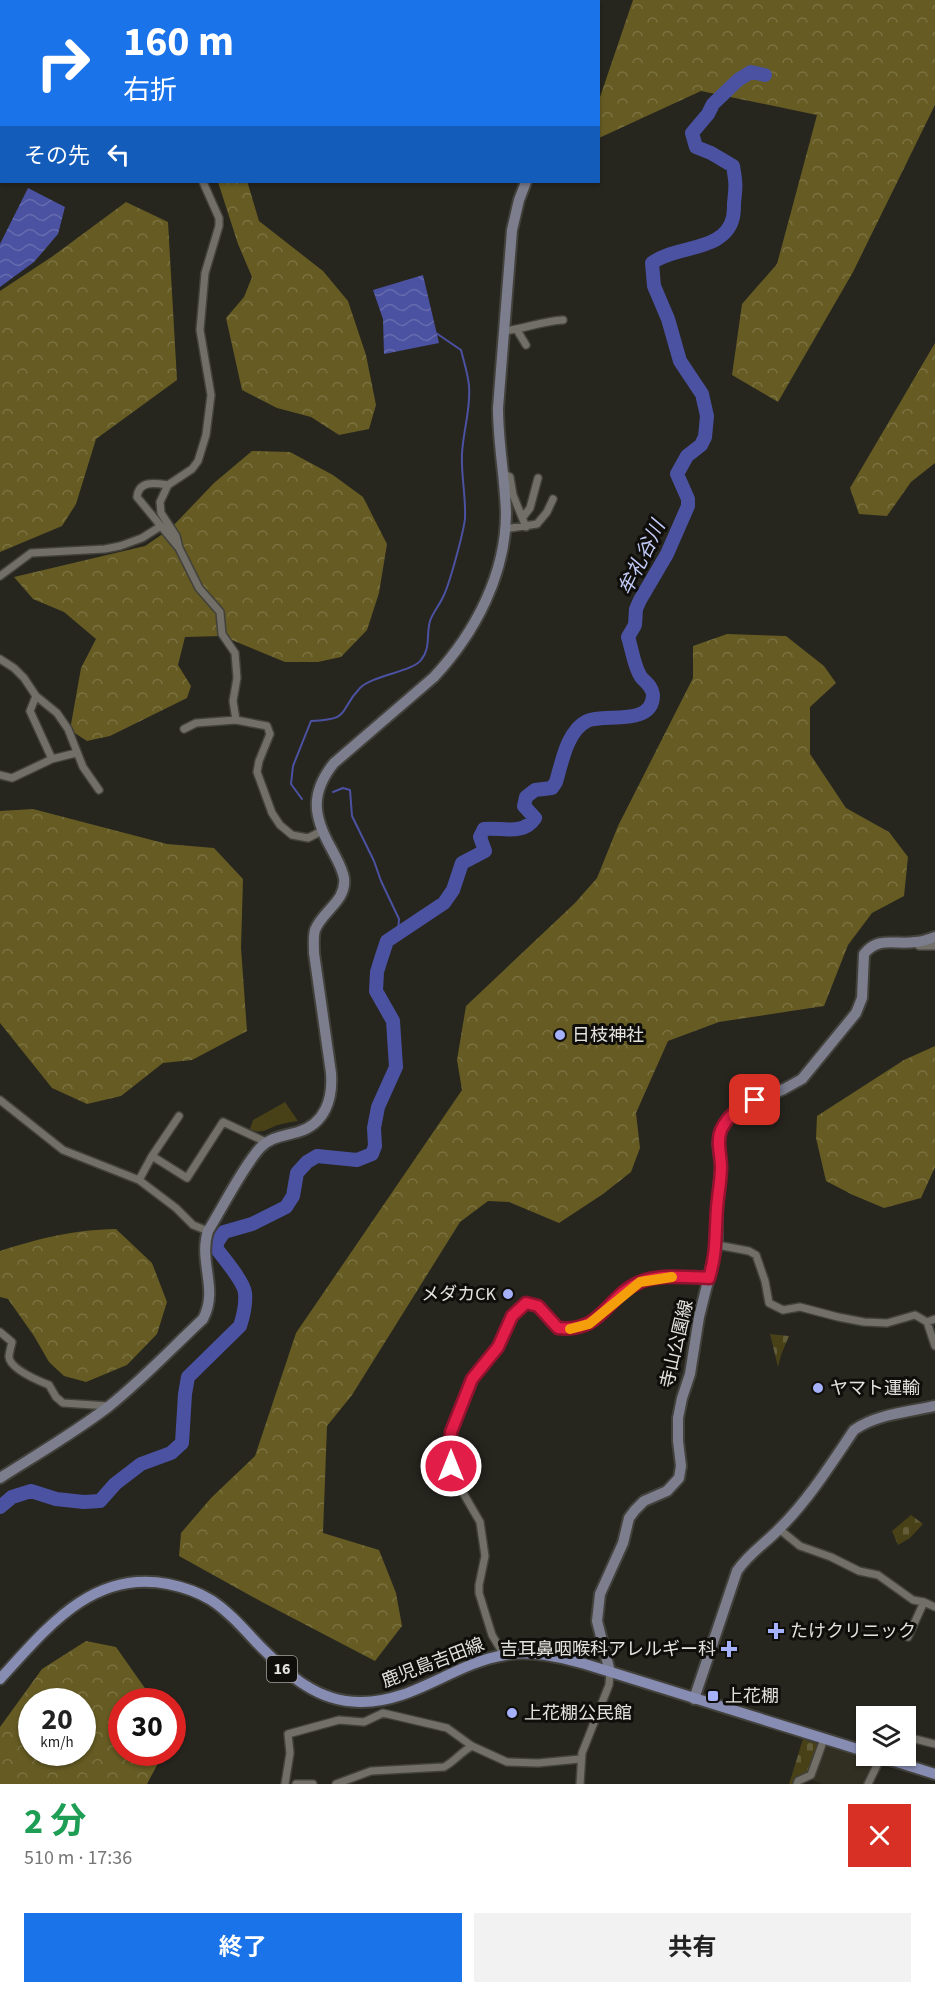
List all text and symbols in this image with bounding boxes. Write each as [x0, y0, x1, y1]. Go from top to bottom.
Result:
text: 160 m [123, 12, 234, 72]
icon: right [24, 24, 102, 102]
text: 右折 [123, 71, 177, 110]
icon: left [102, 138, 135, 171]
text: その先 [24, 140, 90, 172]
water label: 牟礼谷川 [612, 514, 673, 600]
place label: 日枝神社 [572, 1023, 644, 1048]
marker: 日枝神社 [553, 1028, 567, 1042]
pin [729, 1074, 780, 1125]
icon: arrive [738, 1083, 771, 1116]
place label: メダカCK [421, 1282, 497, 1307]
marker: メダカCK [501, 1287, 515, 1301]
street label: 寺山公園線 [655, 1297, 699, 1391]
place label: ヤマト運輸 [830, 1376, 920, 1401]
marker: ヤマト運輸 [811, 1381, 825, 1395]
position arrow [419, 1434, 483, 1498]
place label: たけクリニック [790, 1619, 916, 1644]
marker: たけクリニック [767, 1622, 785, 1640]
street label: 鹿児島吉田線 [378, 1632, 488, 1694]
place label: 吉耳鼻咽喉科アレルギー科 [500, 1637, 716, 1662]
marker: 吉耳鼻咽喉科アレルギー科 [720, 1640, 738, 1658]
road number: 16 [267, 1656, 297, 1682]
place label: 上花棚 [725, 1684, 779, 1709]
speed limit sign: 30 [108, 1688, 186, 1766]
marker: 上花棚 [706, 1689, 720, 1703]
text: 20 [41, 1698, 73, 1741]
place label: 上花棚公民館 [524, 1701, 632, 1726]
marker: 上花棚公民館 [505, 1706, 519, 1720]
map controls [856, 1706, 916, 1766]
button: layers [856, 1706, 916, 1766]
text: km/h [40, 1732, 74, 1753]
text: 2 分 [24, 1796, 86, 1847]
button: close [848, 1804, 911, 1867]
text: 510 m · 17:36 [24, 1844, 132, 1872]
button: 終了 [24, 1913, 462, 1982]
button: 共有 [474, 1913, 911, 1982]

